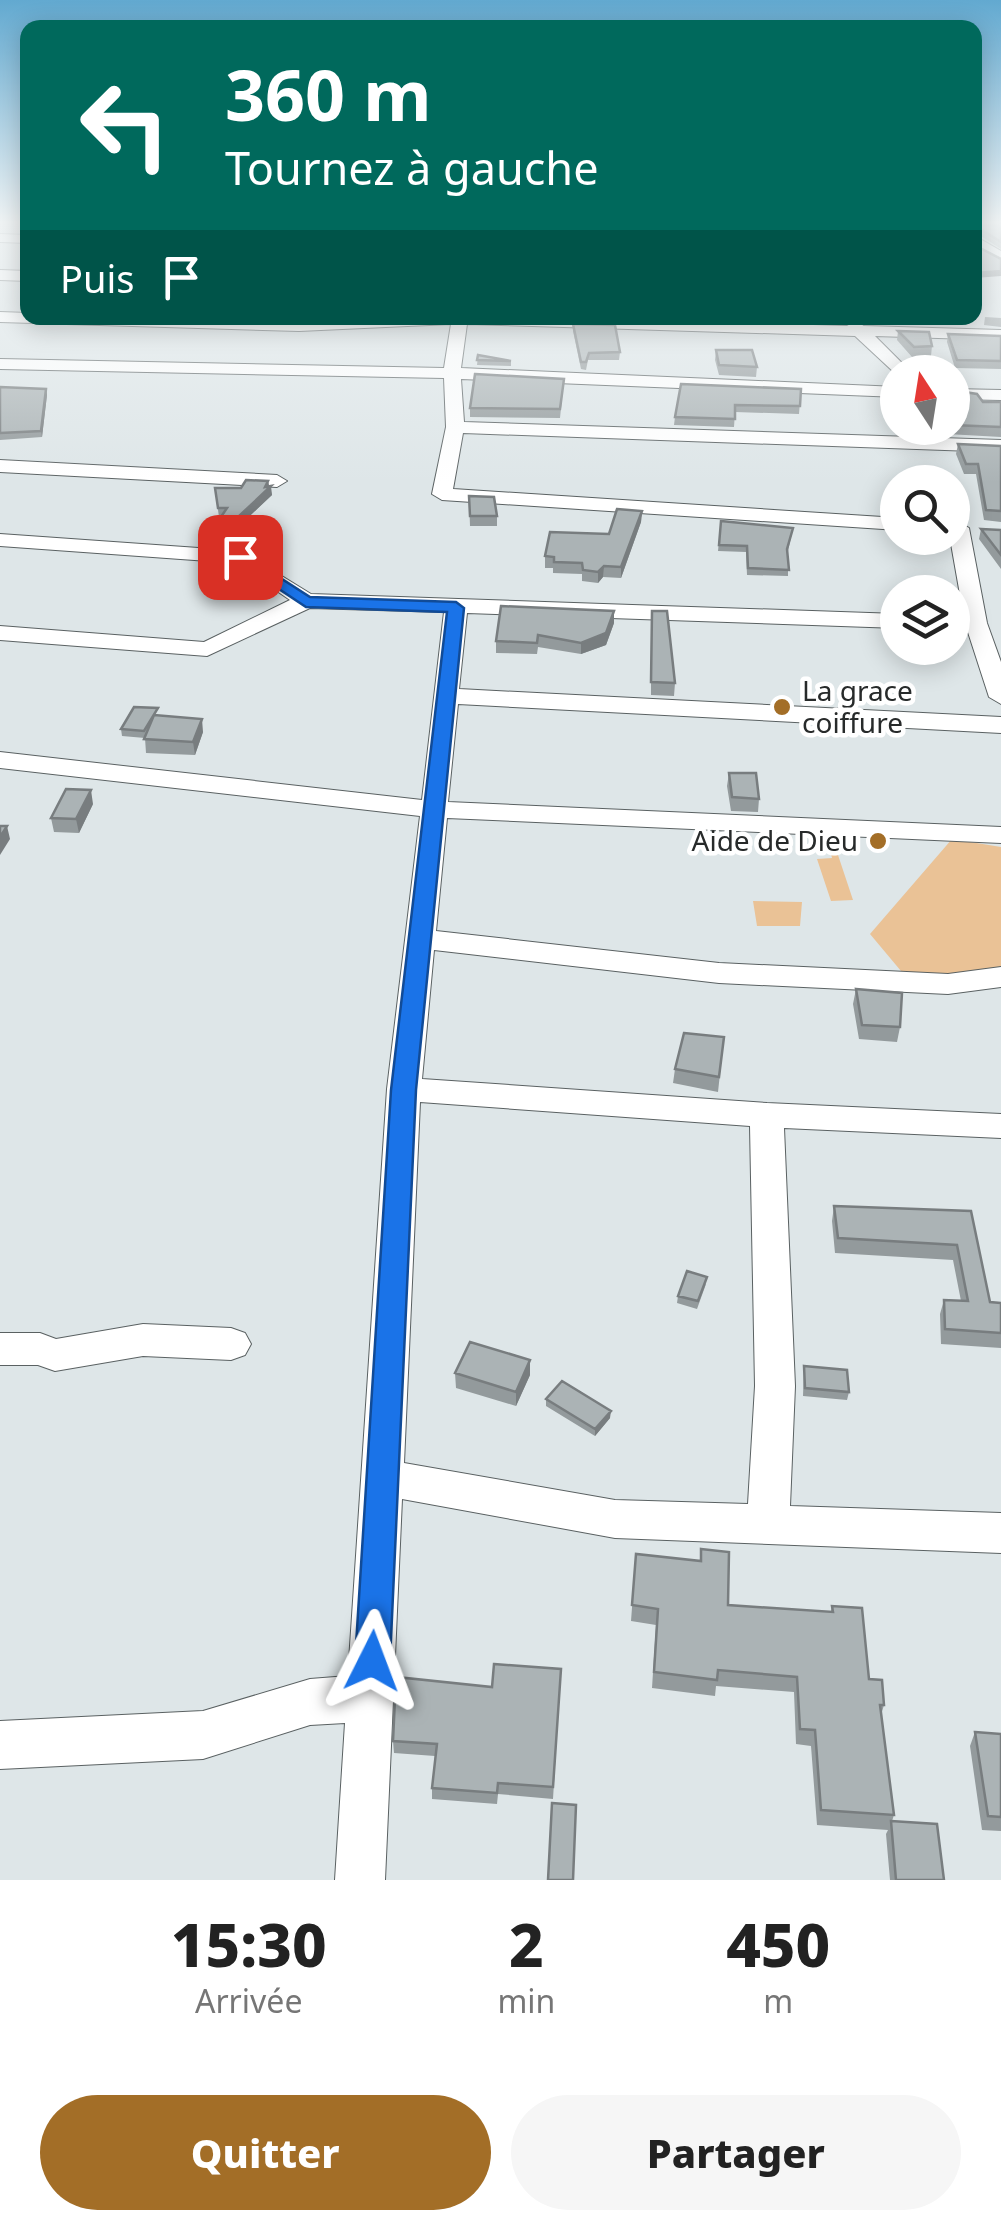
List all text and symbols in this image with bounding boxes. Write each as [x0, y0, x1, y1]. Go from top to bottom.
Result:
text: 360 m [225, 46, 432, 142]
icon: left [60, 60, 190, 190]
text: Tournez à gauche [225, 137, 599, 198]
icon: arrive [154, 250, 209, 305]
text: Puis [60, 252, 134, 304]
north arrow [880, 355, 970, 445]
map controls [880, 355, 970, 665]
button: search [880, 465, 970, 555]
pin [198, 515, 283, 600]
icon: arrive [213, 530, 268, 585]
button: layers [880, 575, 970, 665]
place label: La grace coiffure [802, 671, 913, 741]
marker: La grace coiffure [771, 696, 793, 718]
place label: Aide de Dieu [692, 821, 858, 859]
marker: Aide de Dieu [867, 830, 889, 852]
position arrow [320, 1609, 424, 1713]
text: 15:30 [171, 1903, 327, 1985]
text: 2 [509, 1903, 544, 1985]
text: 450 [726, 1903, 830, 1985]
text: Arrivée [195, 1979, 302, 2022]
text: min [497, 1979, 555, 2022]
text: m [763, 1979, 793, 2022]
button: Quitter [40, 2095, 491, 2210]
button: Partager [511, 2095, 961, 2210]

